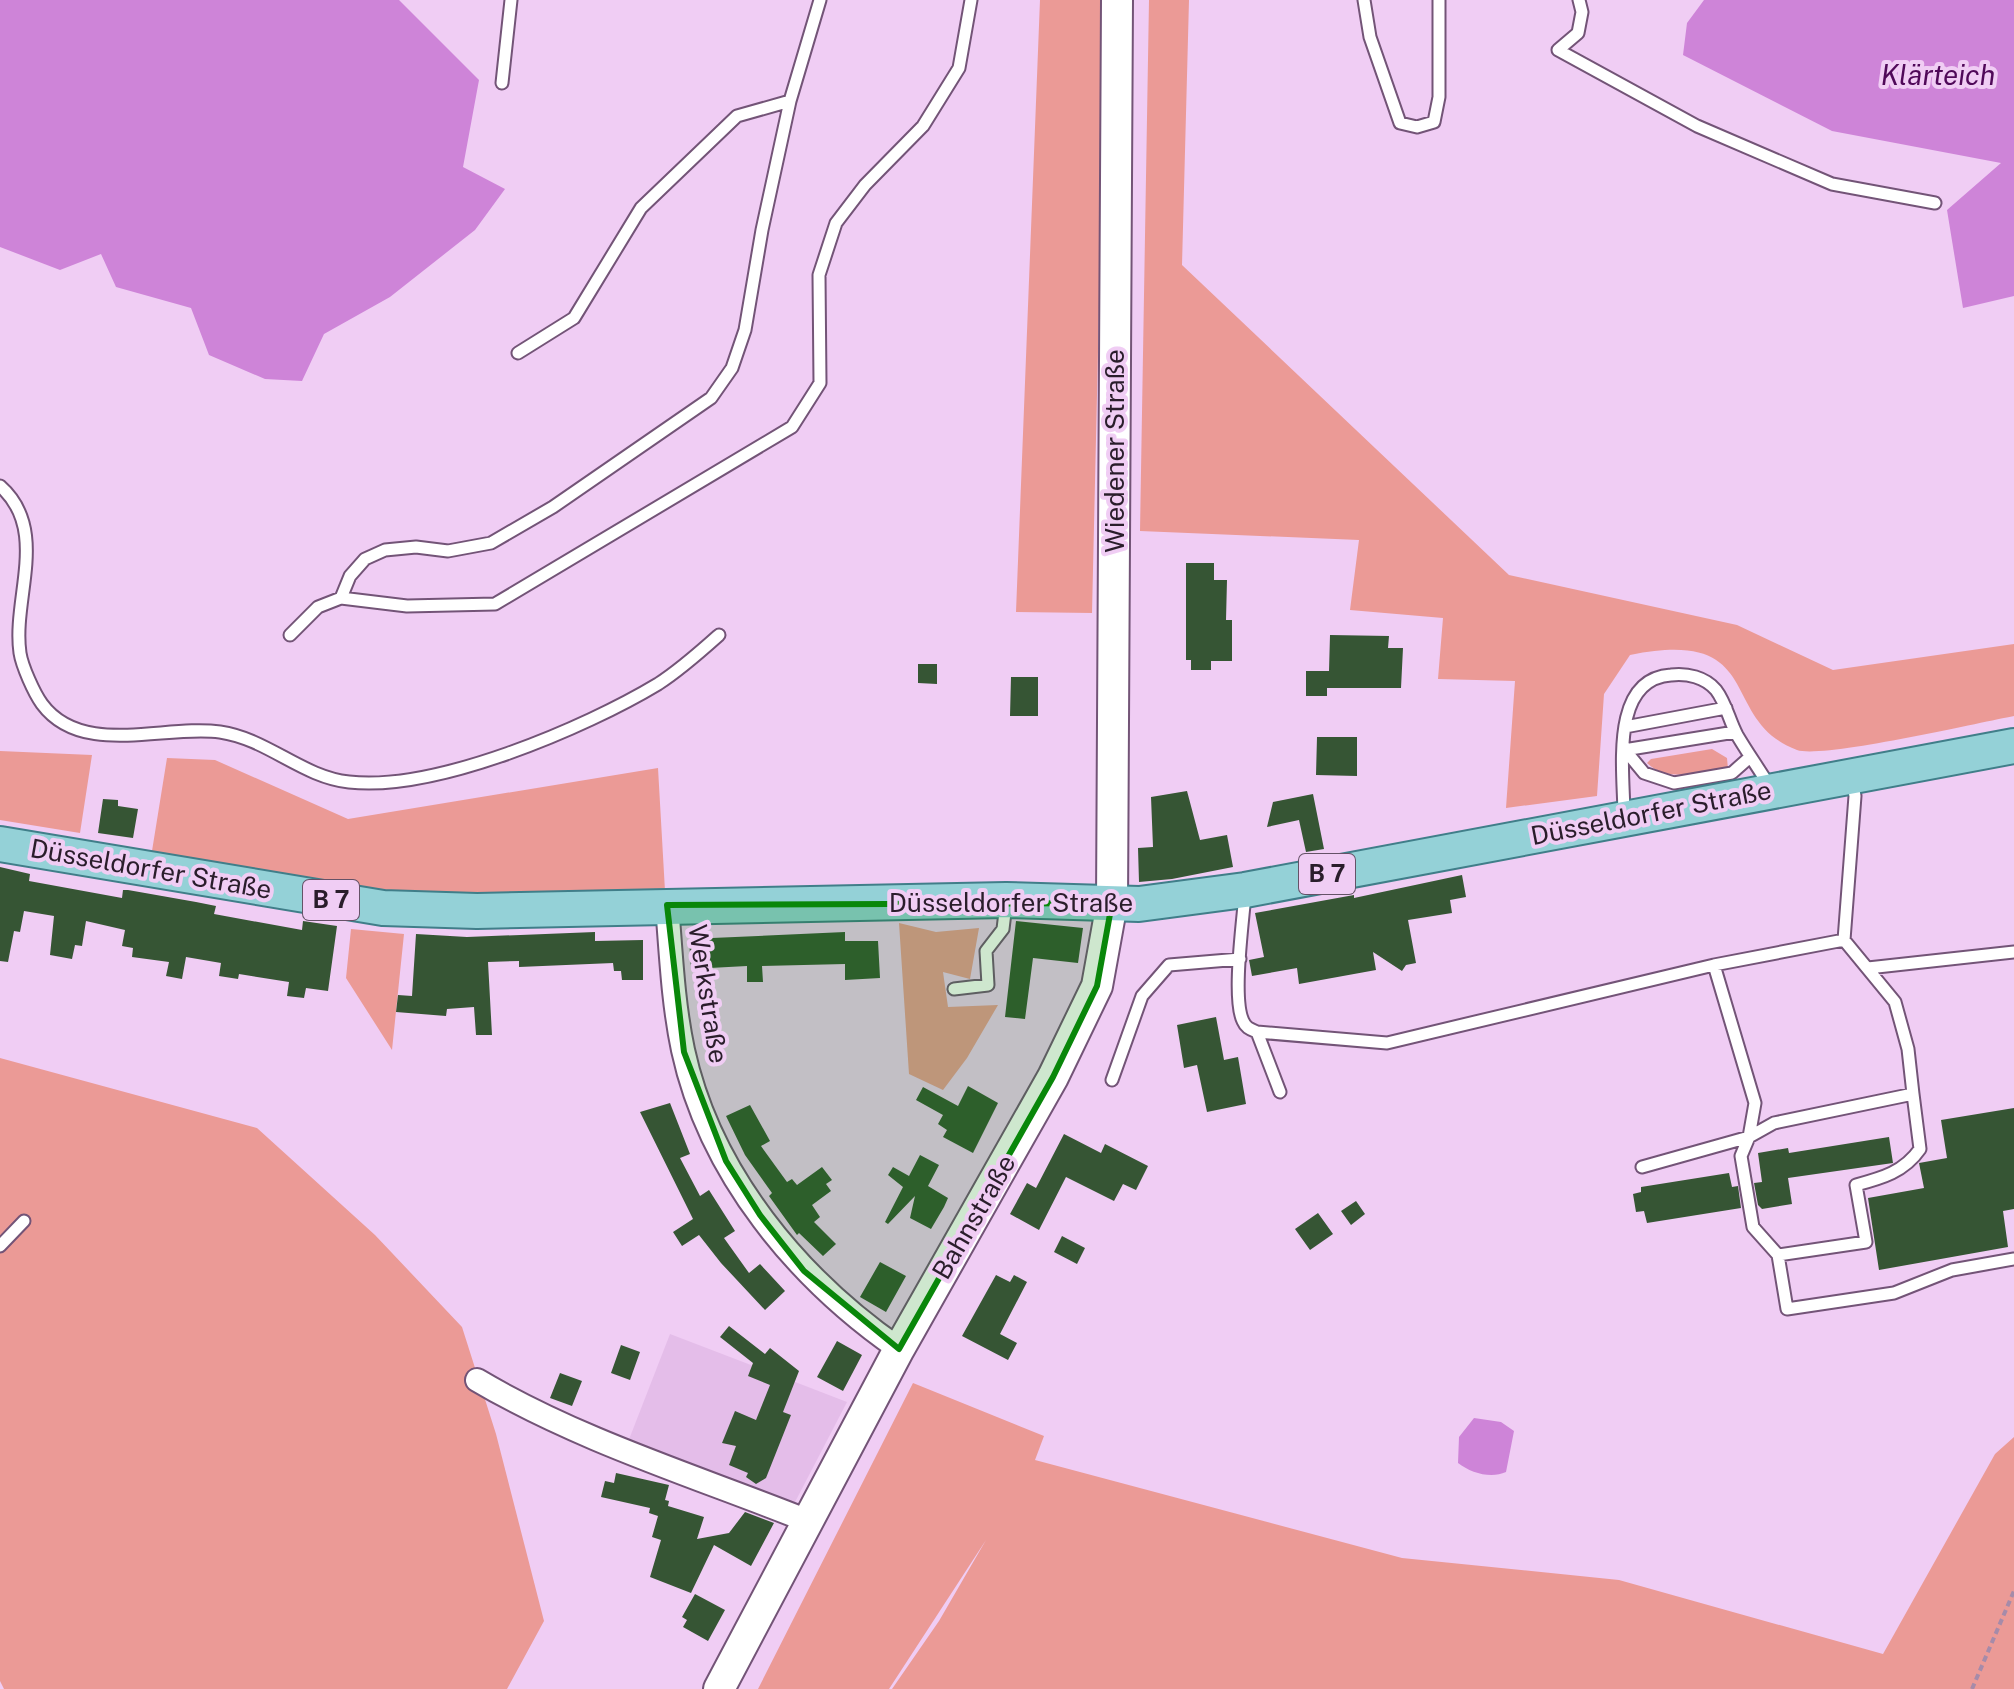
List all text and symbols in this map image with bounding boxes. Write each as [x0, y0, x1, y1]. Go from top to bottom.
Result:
water label: Klärteich [1881, 58, 1995, 91]
street label: Wiedener Straße [1099, 349, 1130, 553]
street label: Düsseldorfer Straße [1528, 774, 1774, 851]
street label: Düsseldorfer Straße [28, 832, 274, 905]
road number: B 7 [1299, 854, 1355, 894]
road number: B 7 [303, 880, 359, 920]
street label: Düsseldorfer Straße [889, 887, 1133, 918]
street label: Werkstraße [682, 922, 735, 1065]
street label: Bahnstraße [925, 1149, 1022, 1285]

